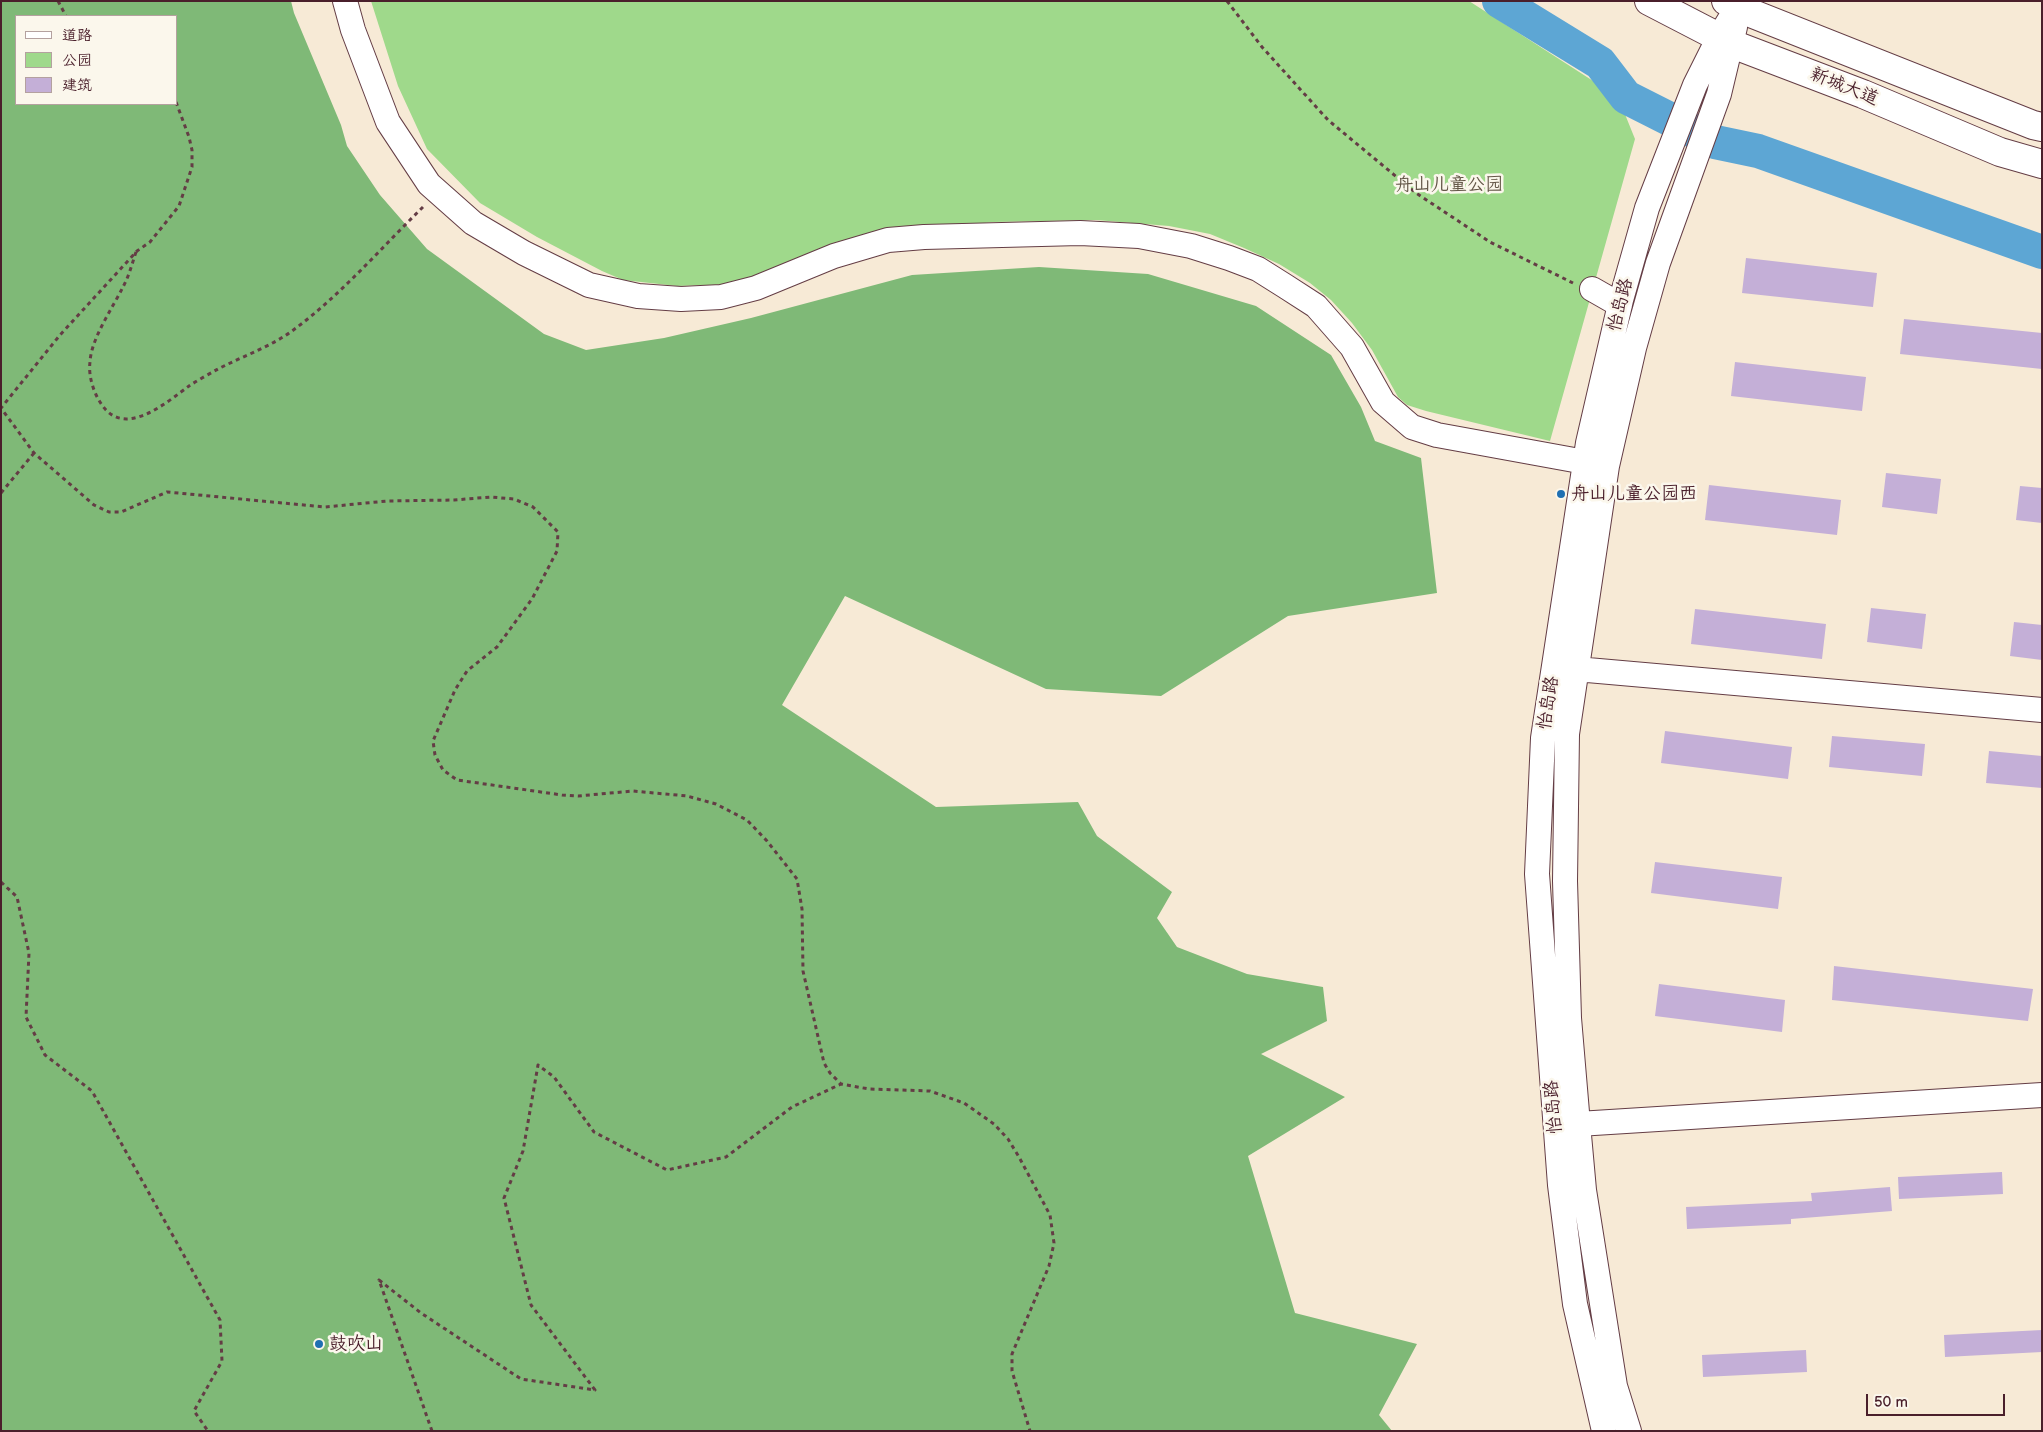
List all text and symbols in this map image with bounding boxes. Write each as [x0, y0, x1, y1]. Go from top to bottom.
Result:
legend [15, 15, 178, 105]
text: 道路 [62, 26, 92, 45]
text: 公园 [62, 51, 92, 70]
street label: 新城大道 [1807, 64, 1881, 110]
text: 建筑 [62, 76, 92, 95]
park label: 舟山儿童公园 [1395, 174, 1503, 196]
street label: 怡岛路 [1604, 276, 1638, 334]
place label: 舟山儿童公园西 [1571, 483, 1697, 505]
marker: 舟山儿童公园西 [1555, 488, 1567, 500]
street label: 怡岛路 [1534, 675, 1564, 731]
street label: 怡岛路 [1541, 1079, 1567, 1135]
place label: 鼓吹山 [329, 1333, 383, 1355]
marker: 鼓吹山 [313, 1338, 325, 1350]
scale bar [1868, 1384, 2007, 1416]
text: 50 m [1874, 1393, 1908, 1412]

